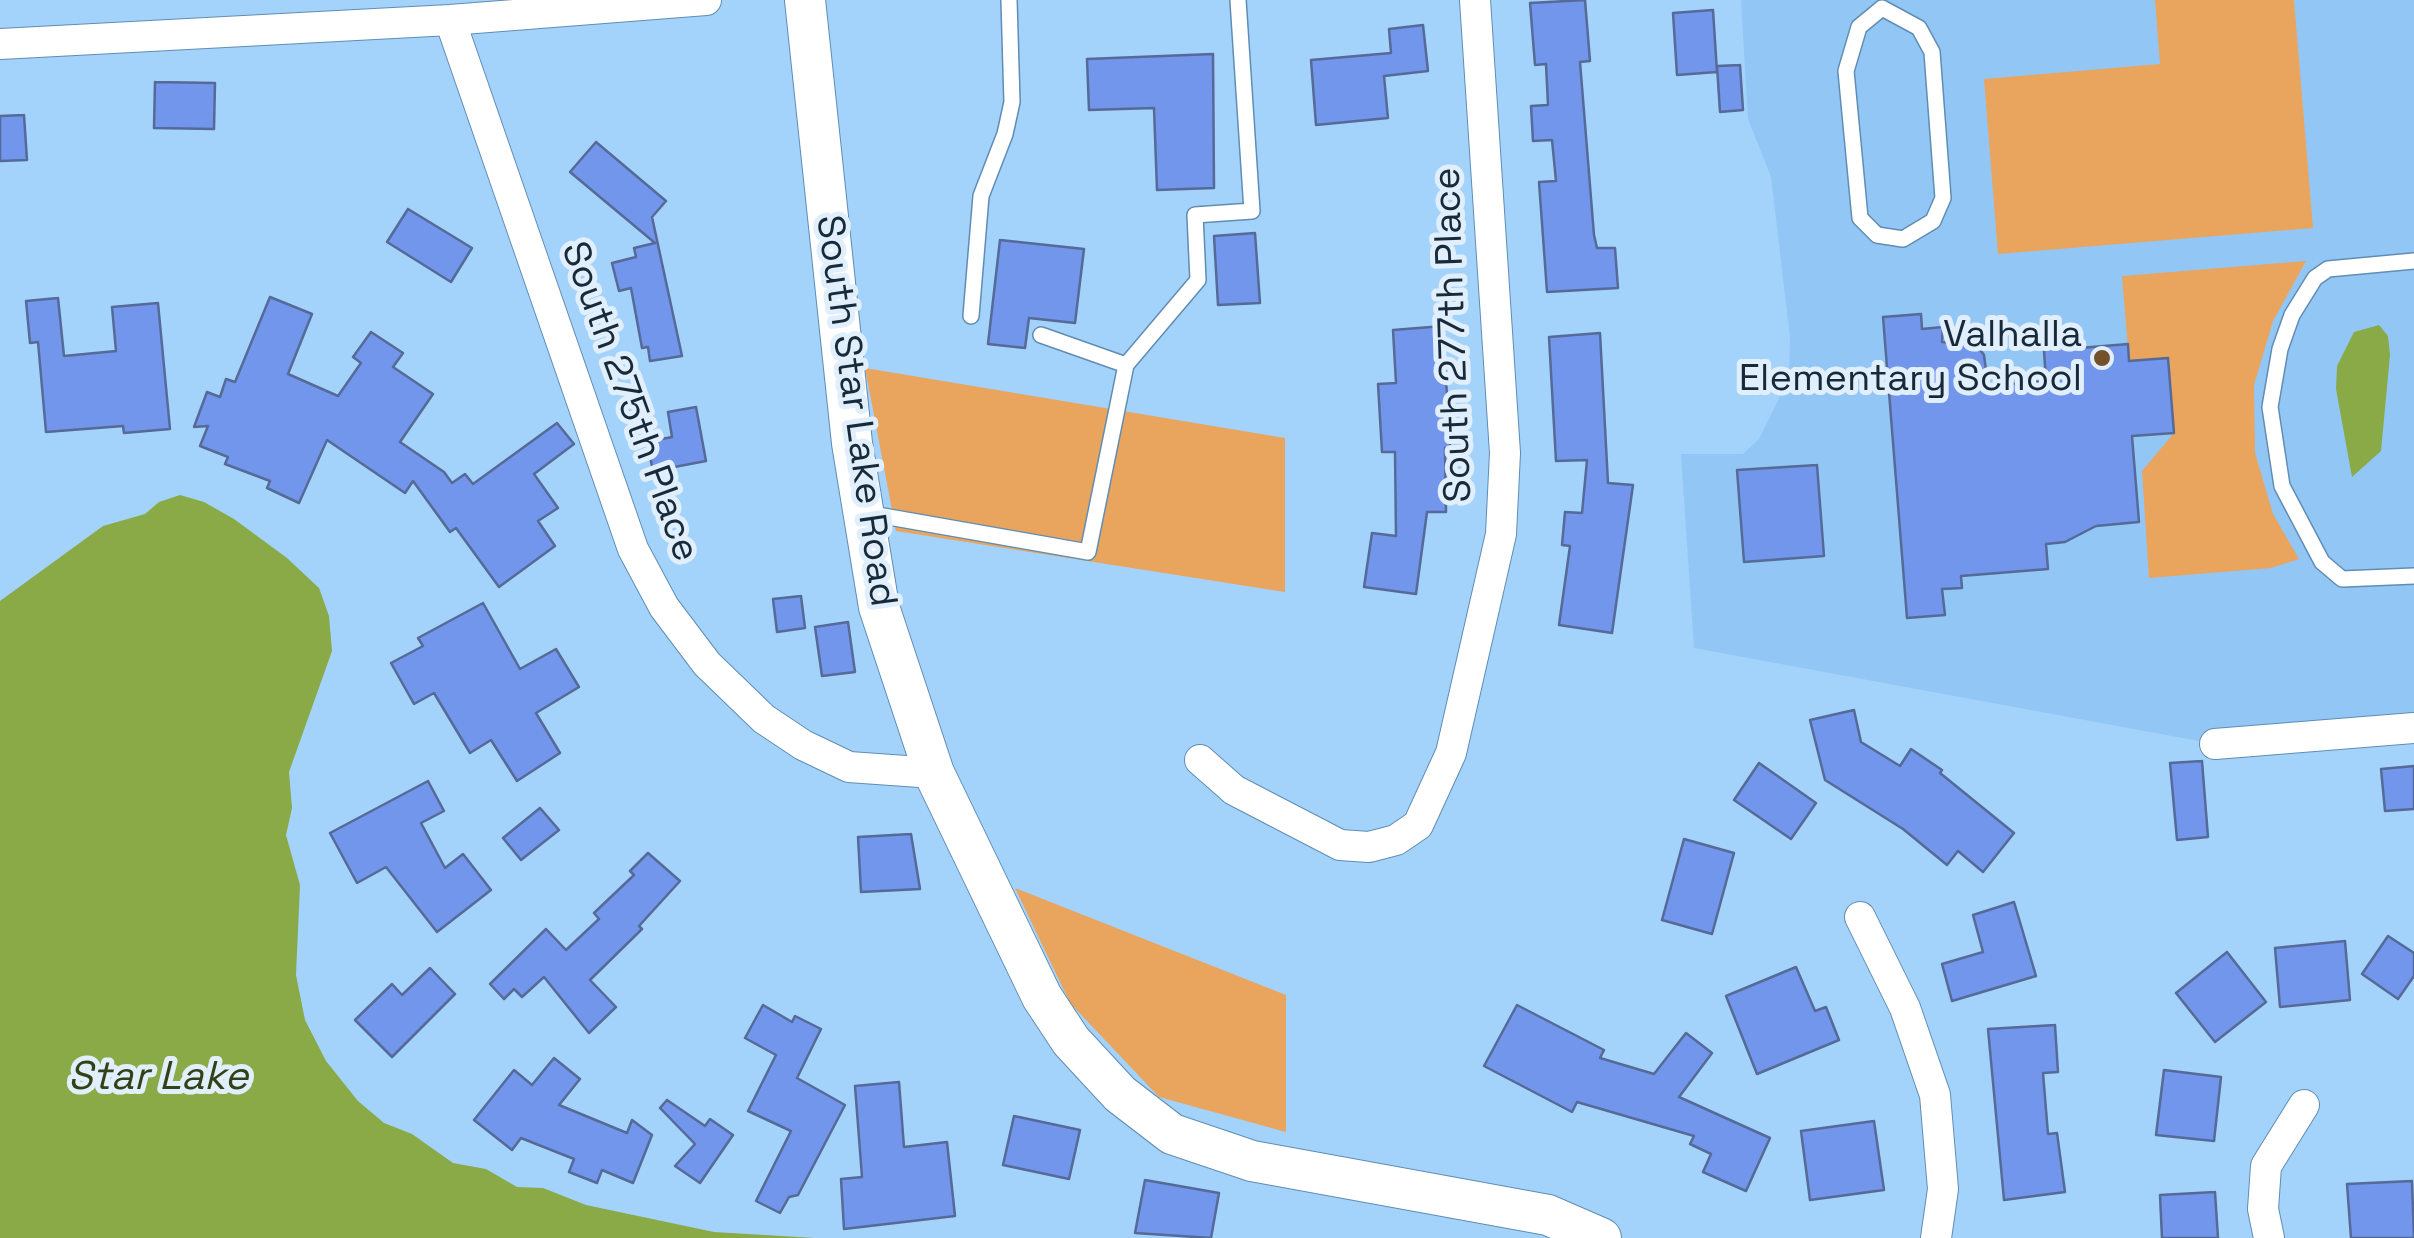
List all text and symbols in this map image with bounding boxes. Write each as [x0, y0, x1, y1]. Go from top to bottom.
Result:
street label: South 277th Place [1425, 167, 1483, 503]
street label: South Star Lake Road [805, 212, 905, 610]
street label: South 275th Place [550, 236, 708, 568]
place label: Valhalla Elementary School [1739, 313, 2082, 402]
marker: Valhalla Elementary School [2091, 347, 2113, 369]
water label: Star Lake [68, 1054, 248, 1102]

